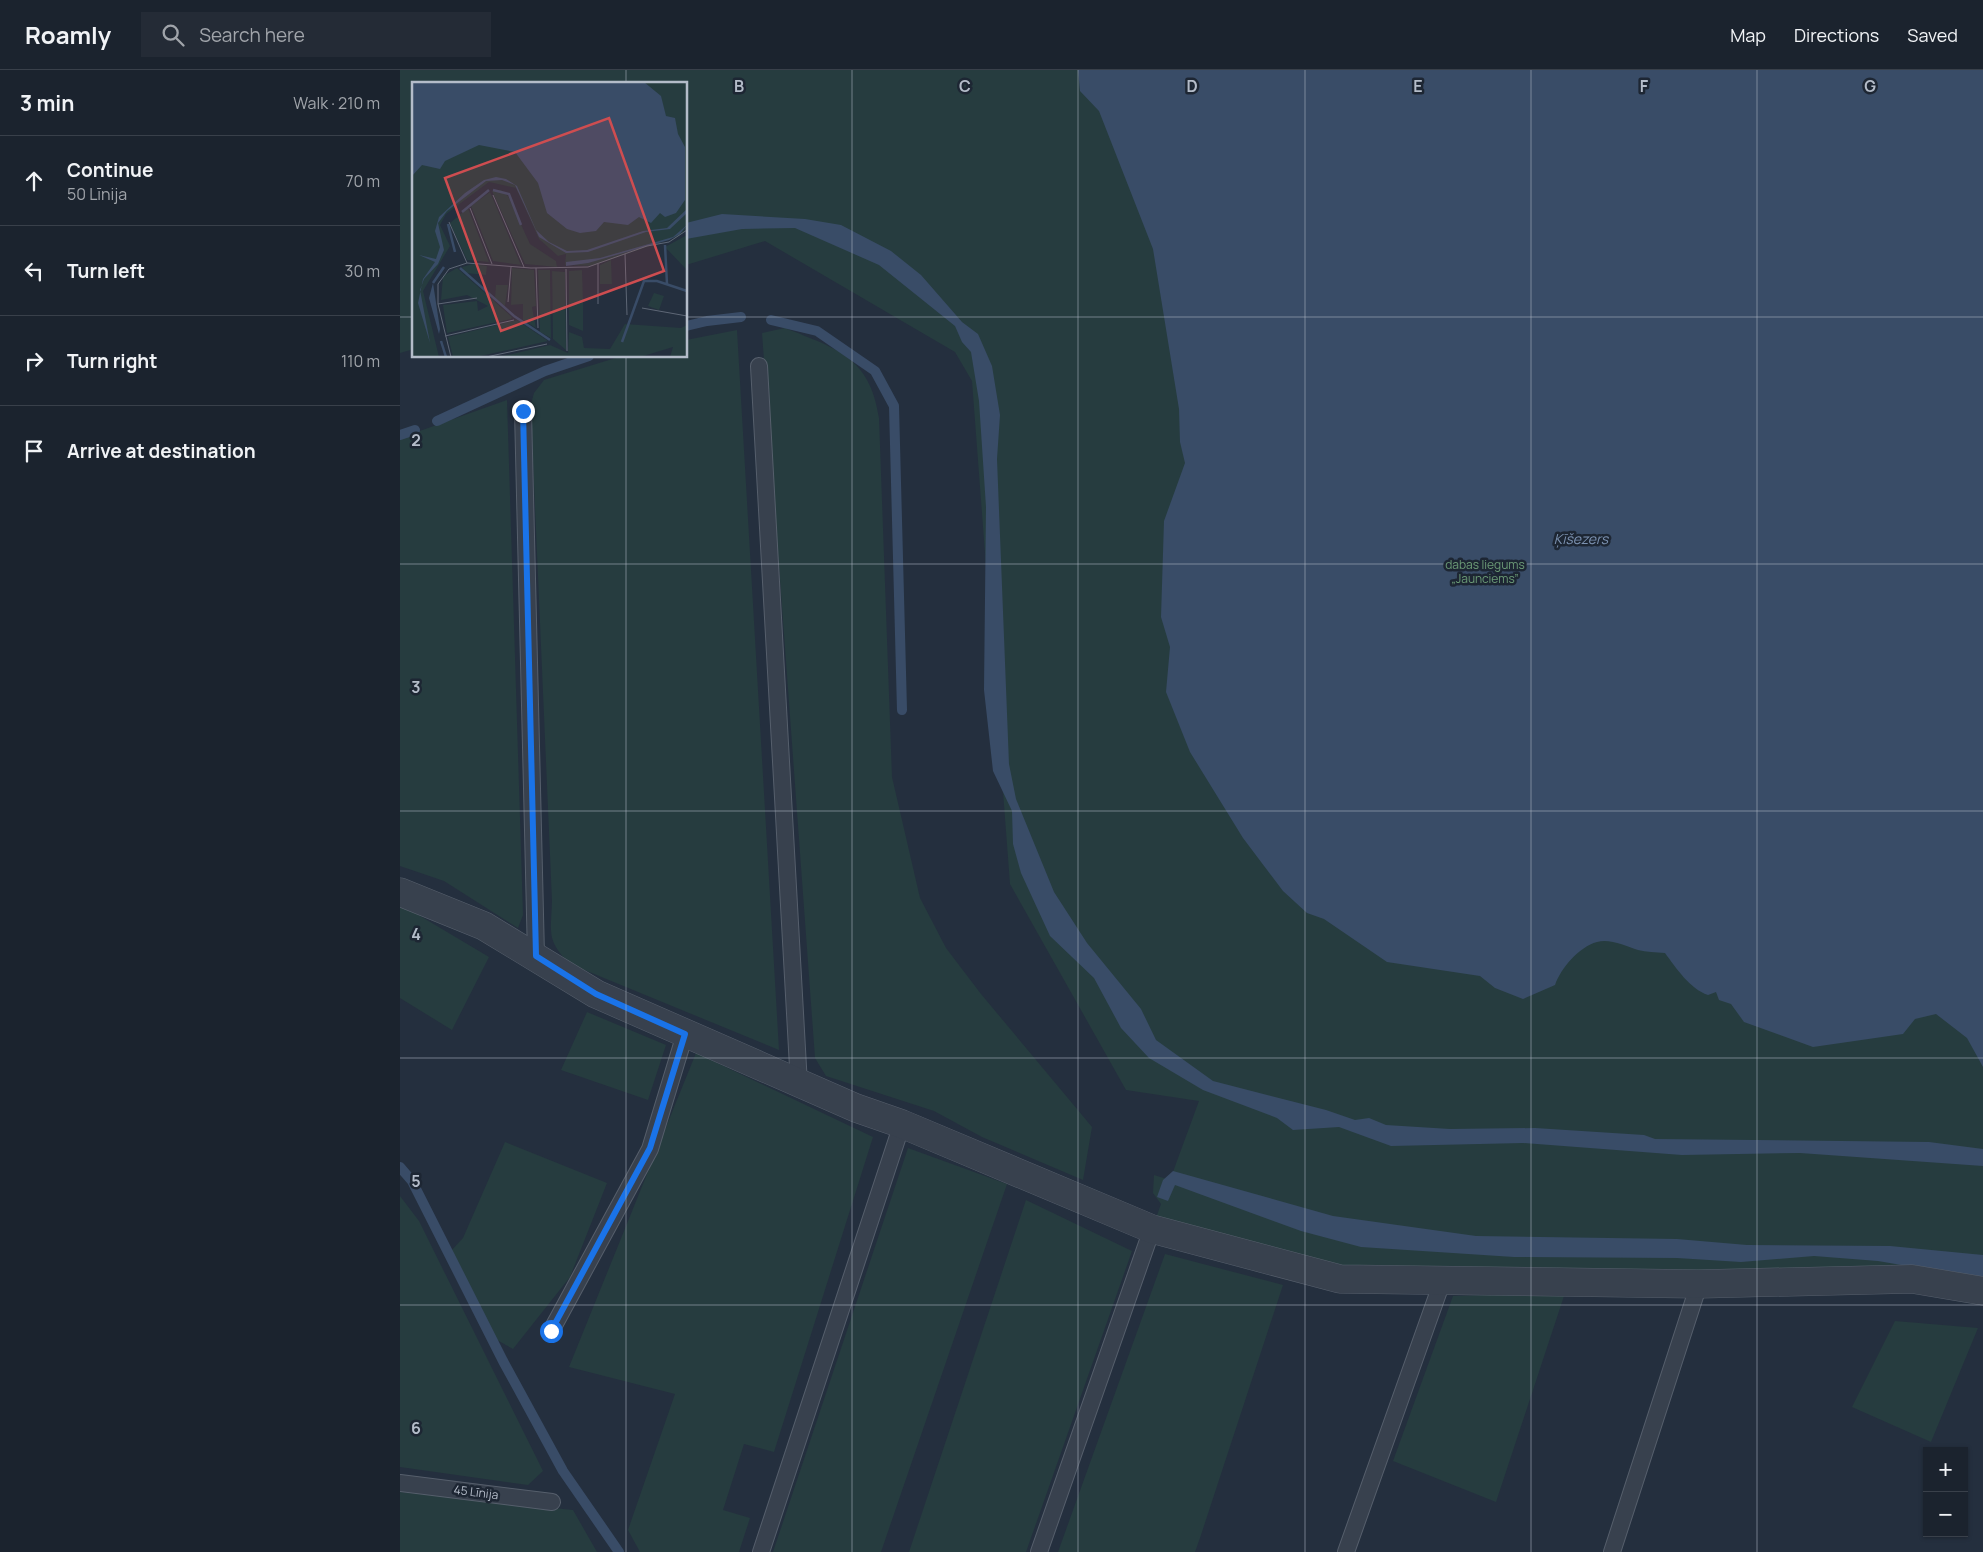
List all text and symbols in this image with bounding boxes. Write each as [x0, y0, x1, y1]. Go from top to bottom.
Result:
search box [141, 12, 491, 57]
text: Roamly [25, 18, 111, 51]
icon: search [159, 21, 187, 49]
text: Search here [199, 22, 305, 48]
text: Map [1730, 23, 1766, 47]
text: Directions [1794, 23, 1879, 47]
text: Saved [1907, 23, 1958, 47]
text: B [734, 75, 744, 97]
text: C [959, 75, 971, 97]
text: D [1186, 75, 1198, 97]
text: E [1413, 75, 1423, 97]
text: F [1640, 75, 1649, 97]
text: G [1864, 75, 1876, 97]
inset map [412, 82, 688, 358]
text: 3 min [20, 89, 74, 117]
text: Walk · 210 m [293, 92, 380, 114]
text: Continue [67, 157, 153, 183]
icon: ahead [20, 167, 48, 195]
text: 70 m [345, 170, 380, 192]
text: 50 Līnija [67, 183, 127, 205]
icon: left [20, 257, 48, 285]
text: Turn left [67, 258, 145, 284]
text: 30 m [345, 260, 380, 282]
icon: right [20, 347, 48, 375]
text: Turn right [67, 348, 157, 374]
text: 110 m [341, 350, 380, 372]
route end [512, 400, 535, 423]
text: 2 [411, 429, 421, 451]
icon: arrive [20, 437, 48, 465]
text: Arrive at destination [67, 438, 256, 464]
water label: Ķīšezers [1554, 529, 1610, 548]
park label: dabas liegums „Jaunciems” [1445, 556, 1525, 587]
text: 3 [411, 676, 421, 698]
text: 4 [411, 923, 421, 945]
text: 5 [411, 1170, 421, 1192]
route start [540, 1320, 563, 1343]
text: 6 [411, 1417, 421, 1439]
map controls [1923, 1447, 1968, 1537]
button: + [1923, 1447, 1968, 1492]
street label: 45 Līnija [453, 1481, 499, 1503]
button: − [1923, 1492, 1968, 1537]

